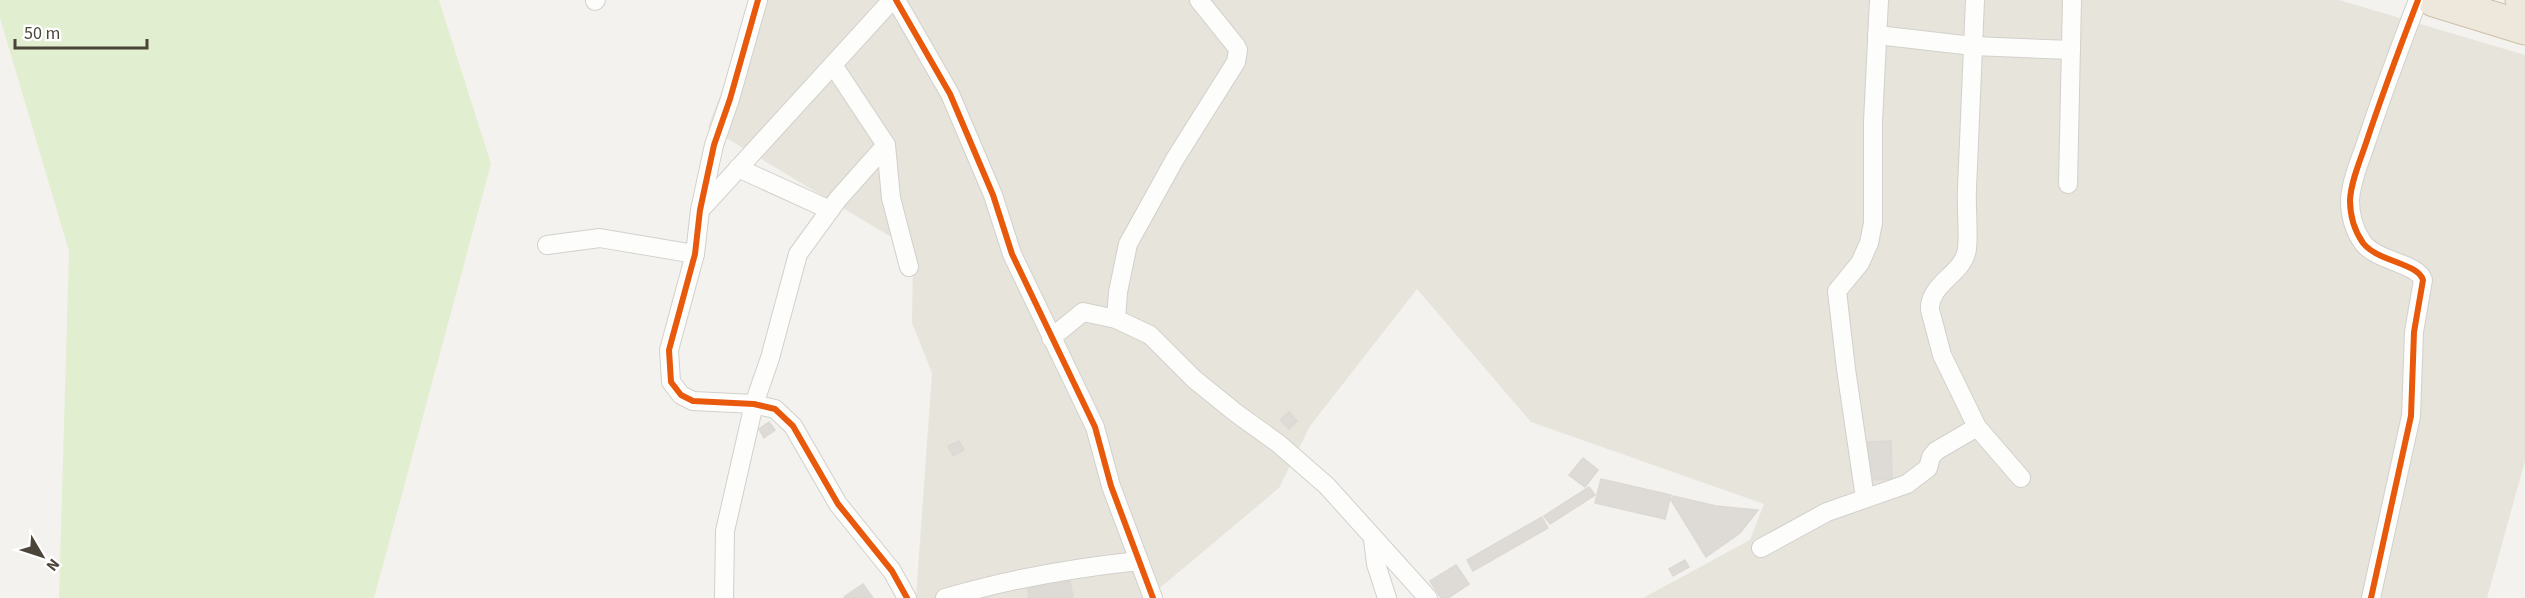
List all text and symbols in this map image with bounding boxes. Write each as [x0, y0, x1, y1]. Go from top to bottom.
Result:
scale bar [15, 12, 147, 50]
text: 50 m [24, 21, 60, 46]
north arrow [12, 526, 72, 586]
text: N [41, 554, 65, 576]

